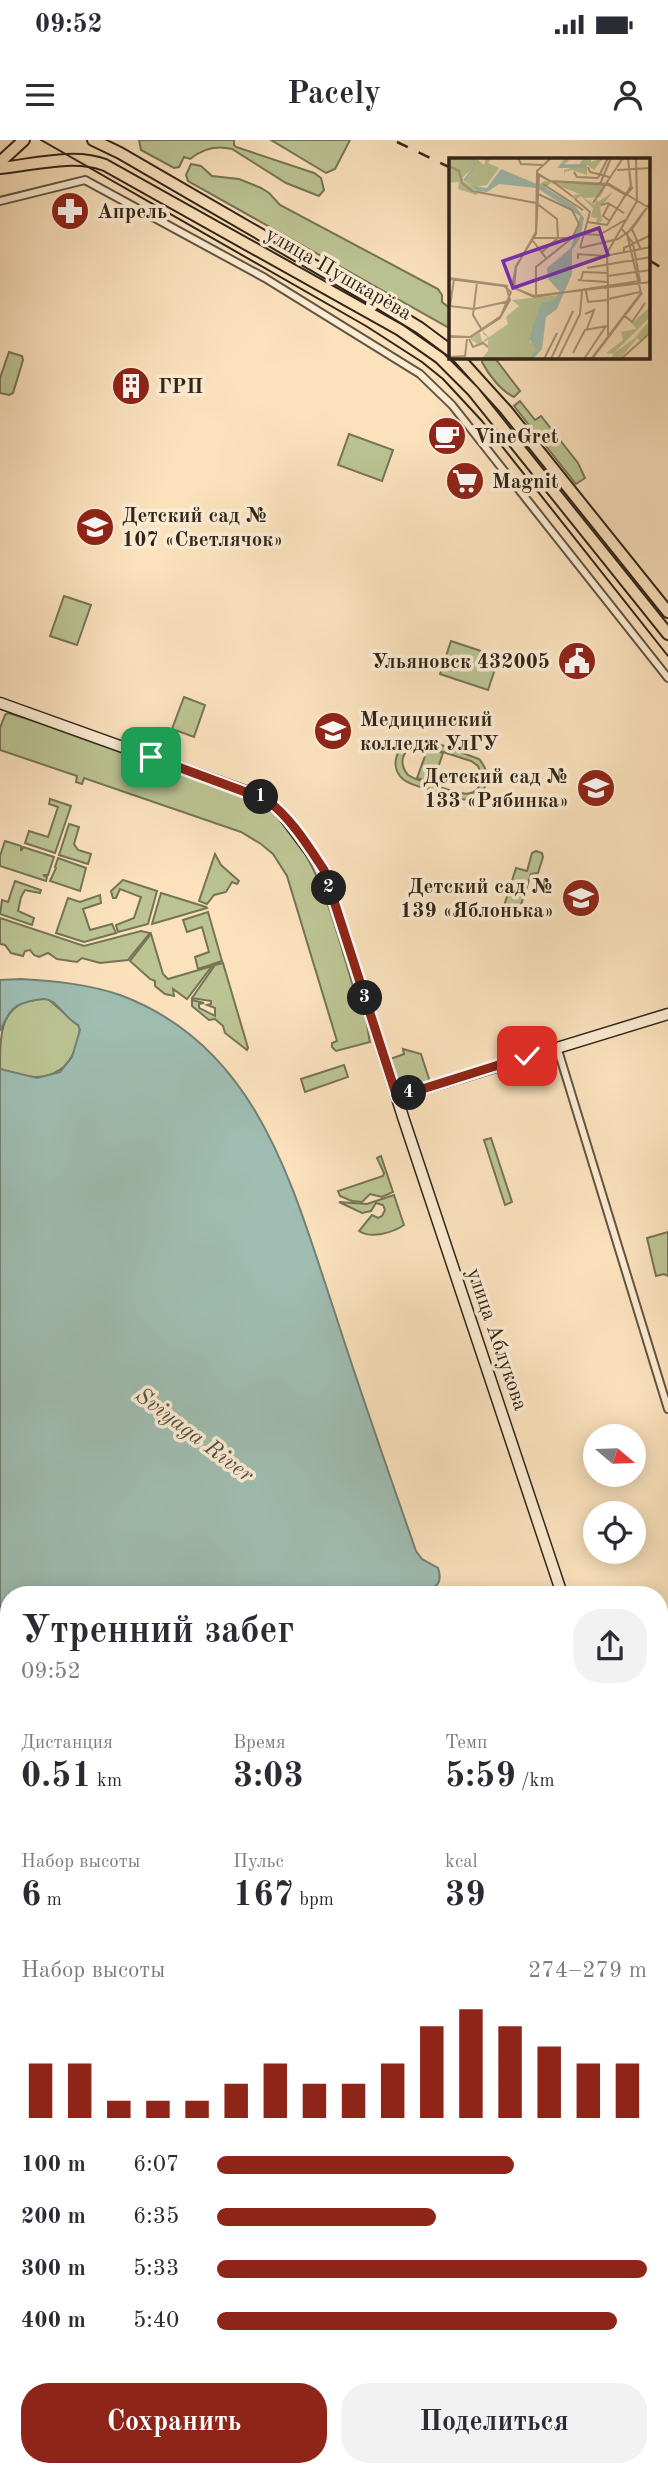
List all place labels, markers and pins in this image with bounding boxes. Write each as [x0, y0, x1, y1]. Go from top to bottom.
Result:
pharmacy icon: Апрель [49, 190, 91, 232]
place label: Апрель [97, 202, 167, 223]
building icon: ГРП [110, 365, 152, 407]
place label: ГРП [158, 377, 203, 398]
cafe icon: VineGret [426, 415, 468, 457]
place label: VineGret [474, 427, 559, 448]
supermarket icon: Magnit [444, 460, 486, 502]
place label: Magnit [492, 472, 559, 493]
school or university icon: Детский сад № 107 «Светлячок» [74, 506, 116, 548]
place label: Детский сад № 107 «Светлячок» [122, 506, 283, 551]
public building icon: Ульяновск 432005 [556, 640, 598, 682]
place label: Ульяновск 432005 [372, 652, 550, 673]
school or university icon: Медицинский колледж УлГУ [312, 710, 354, 752]
place label: Медицинский колледж УлГУ [360, 710, 499, 755]
pin [121, 727, 181, 787]
place label: Детский сад № 133 «Рябинка» [423, 767, 569, 812]
school or university icon: Детский сад № 133 «Рябинка» [575, 767, 617, 809]
pin: 1 [244, 780, 278, 814]
pin: 2 [312, 870, 346, 906]
place label: Детский сад № 139 «Яблонька» [400, 877, 554, 922]
school or university icon: Детский сад № 139 «Яблонька» [560, 877, 602, 919]
pin: 3 [348, 980, 382, 1016]
pin [497, 1026, 557, 1086]
pin: 4 [392, 1076, 426, 1110]

